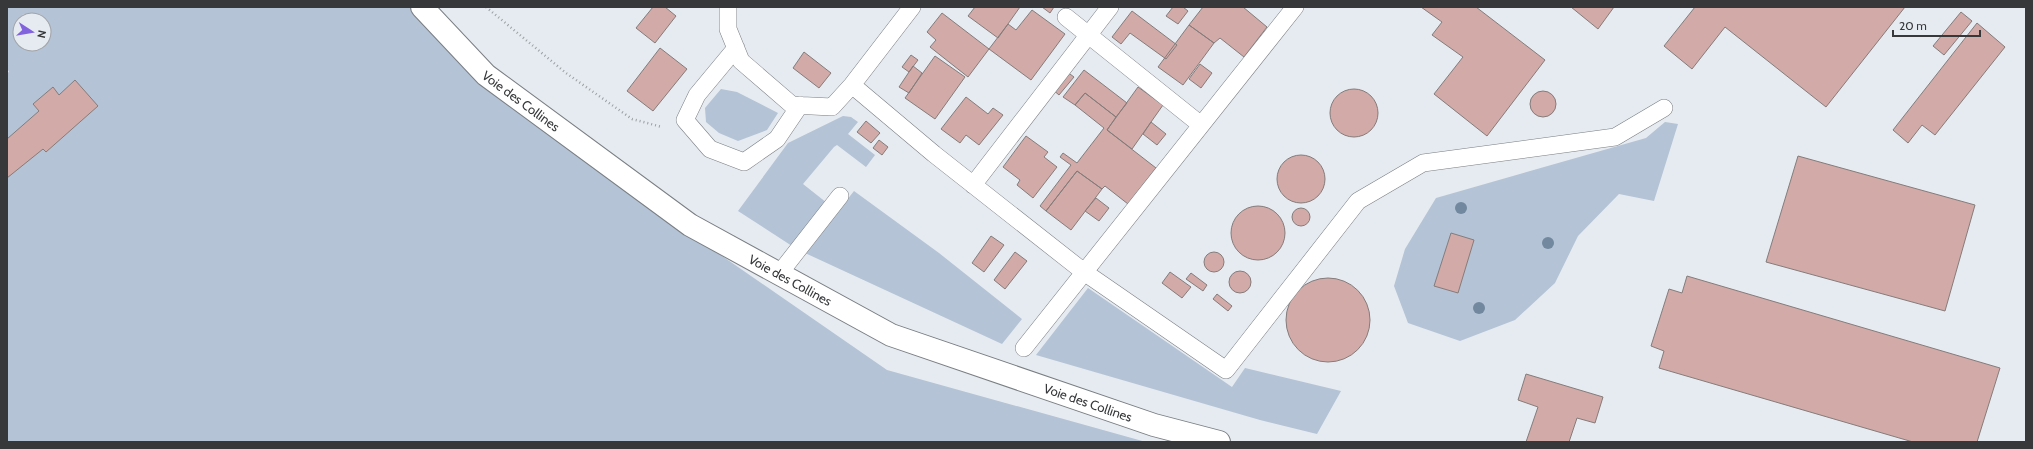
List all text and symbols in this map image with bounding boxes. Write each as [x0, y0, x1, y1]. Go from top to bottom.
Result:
north arrow [12, 12, 52, 52]
scale bar [1893, 12, 1980, 38]
text: 20 m [1899, 18, 1927, 33]
text: N [34, 29, 49, 39]
street label: Voie des Collines [479, 67, 563, 135]
street label: Voie des Collines [746, 251, 835, 309]
street label: Voie des Collines [1042, 380, 1135, 425]

